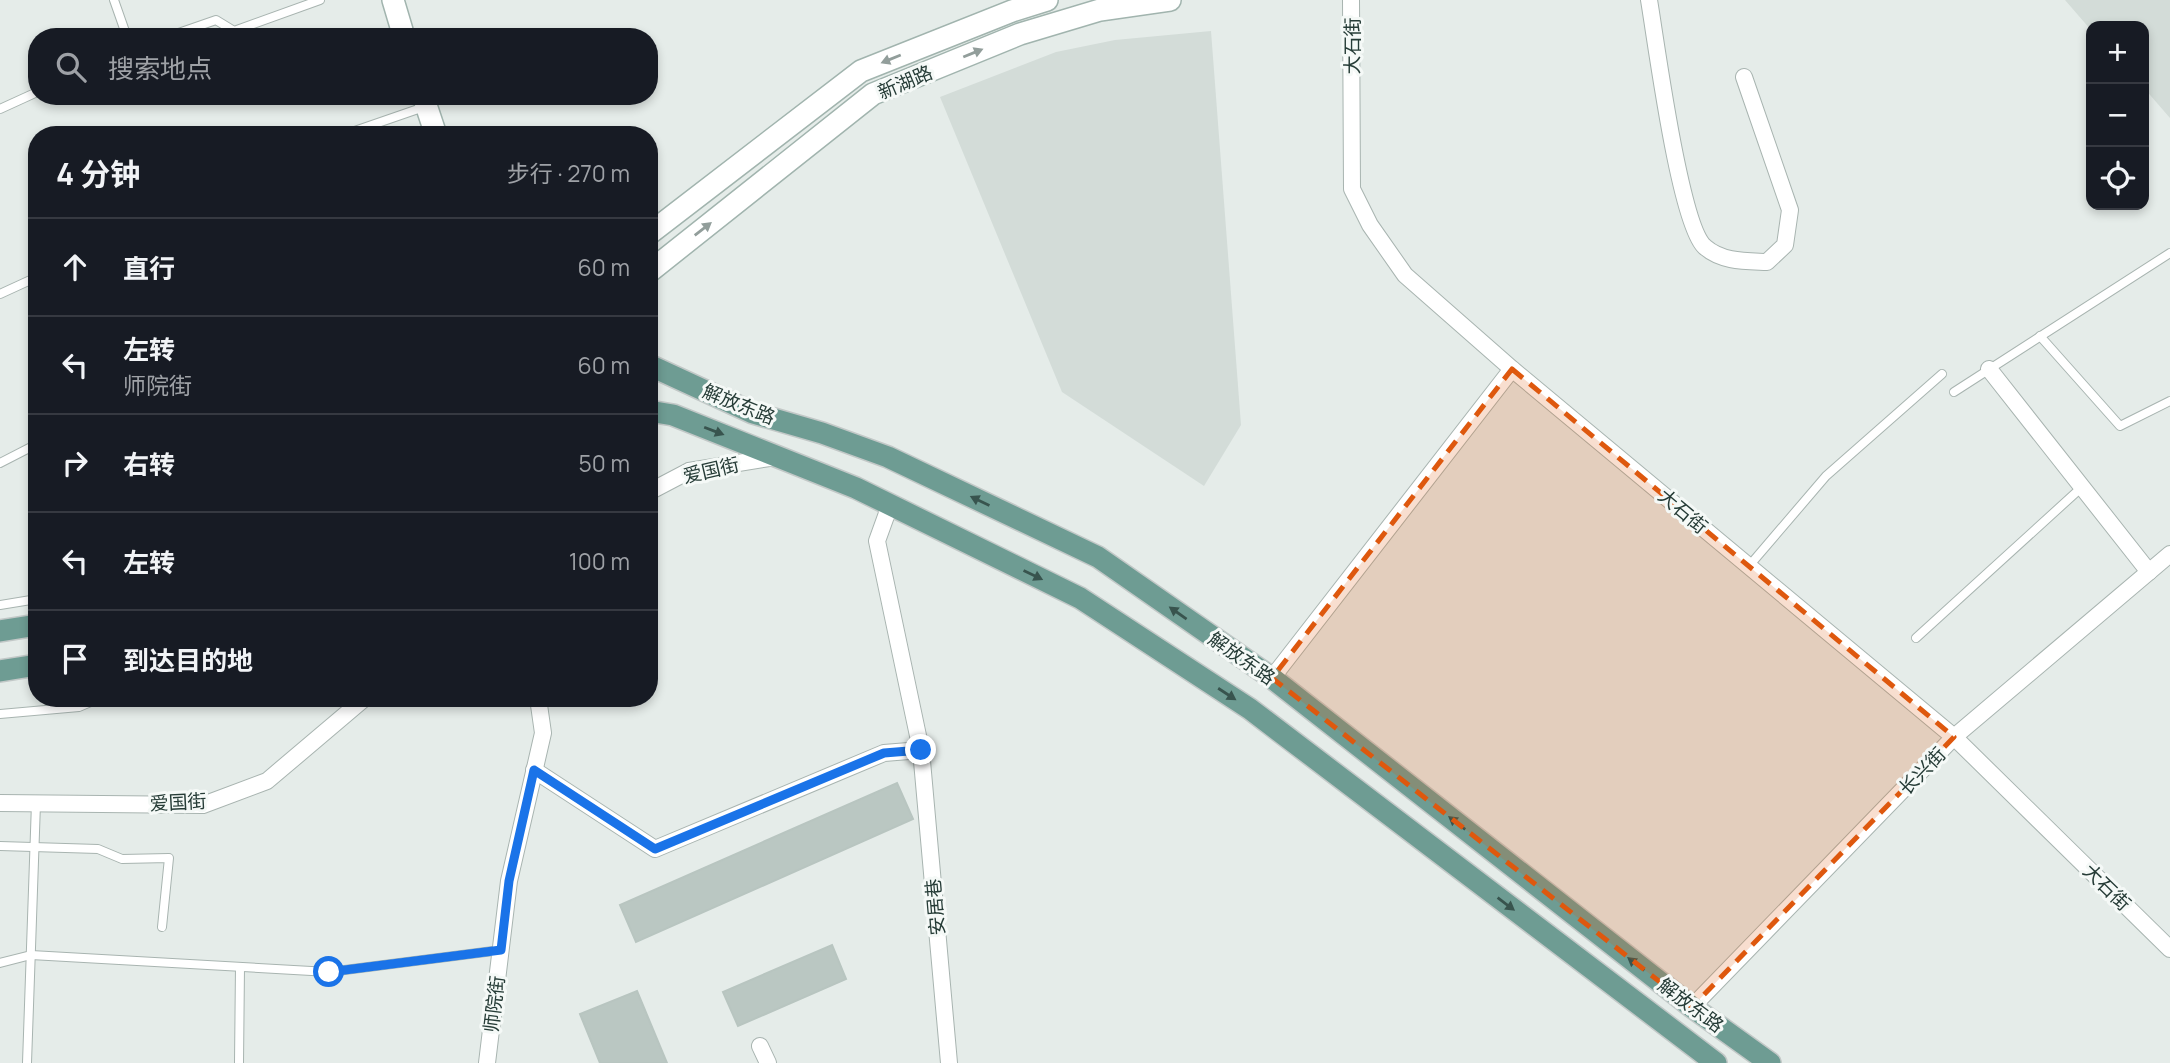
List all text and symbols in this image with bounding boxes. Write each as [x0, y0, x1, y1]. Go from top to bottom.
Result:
street label: 大石街 [1339, 17, 1365, 75]
map controls [2086, 21, 2149, 210]
button: + [2086, 21, 2149, 84]
search box [28, 28, 658, 105]
icon: search [52, 48, 90, 86]
one-way arrow [963, 48, 984, 59]
text: 搜索地点 [108, 50, 212, 86]
one-way arrow [881, 54, 902, 65]
street label: 新湖路 [874, 59, 936, 105]
button: − [2086, 84, 2149, 147]
button: locate [2086, 147, 2149, 210]
text: 4 分钟 [56, 153, 140, 194]
text: 步行 · 270 m [507, 157, 630, 189]
one-way arrow [693, 222, 711, 237]
icon: ahead [56, 248, 94, 286]
text: 直行 [123, 250, 175, 286]
text: 60 m [578, 251, 630, 283]
text: 左转 [123, 331, 175, 367]
icon: left [56, 346, 94, 384]
text: 60 m [578, 349, 630, 381]
text: 师院街 [123, 369, 192, 401]
street label: 解放东路 [699, 378, 779, 430]
one-way arrow [704, 426, 725, 437]
icon: right [56, 444, 94, 482]
text: 右转 [123, 446, 175, 482]
text: 50 m [579, 447, 630, 479]
street label: 爱国街 [680, 451, 742, 489]
street label: 大石街 [1653, 483, 1713, 539]
one-way arrow [970, 496, 990, 507]
icon: left [56, 542, 94, 580]
text: 左转 [123, 544, 175, 580]
text: 100 m [569, 545, 630, 577]
one-way arrow [1023, 569, 1043, 581]
one-way arrow [1169, 606, 1187, 620]
street label: 解放东路 [1203, 626, 1281, 690]
icon: arrive [56, 640, 94, 678]
text: 到达目的地 [123, 642, 253, 678]
one-way arrow [1217, 687, 1236, 700]
route end [905, 734, 936, 765]
street label: 长兴街 [1893, 741, 1951, 801]
street label: 爱国街 [149, 788, 207, 816]
one-way arrow [1449, 816, 1467, 831]
street label: 大石街 [2077, 858, 2137, 916]
street label: 安居巷 [920, 877, 950, 937]
one-way arrow [1497, 897, 1515, 911]
route start [313, 956, 344, 987]
one-way arrow [1628, 956, 1646, 971]
street label: 解放东路 [1653, 972, 1729, 1038]
street label: 师院街 [478, 974, 510, 1034]

